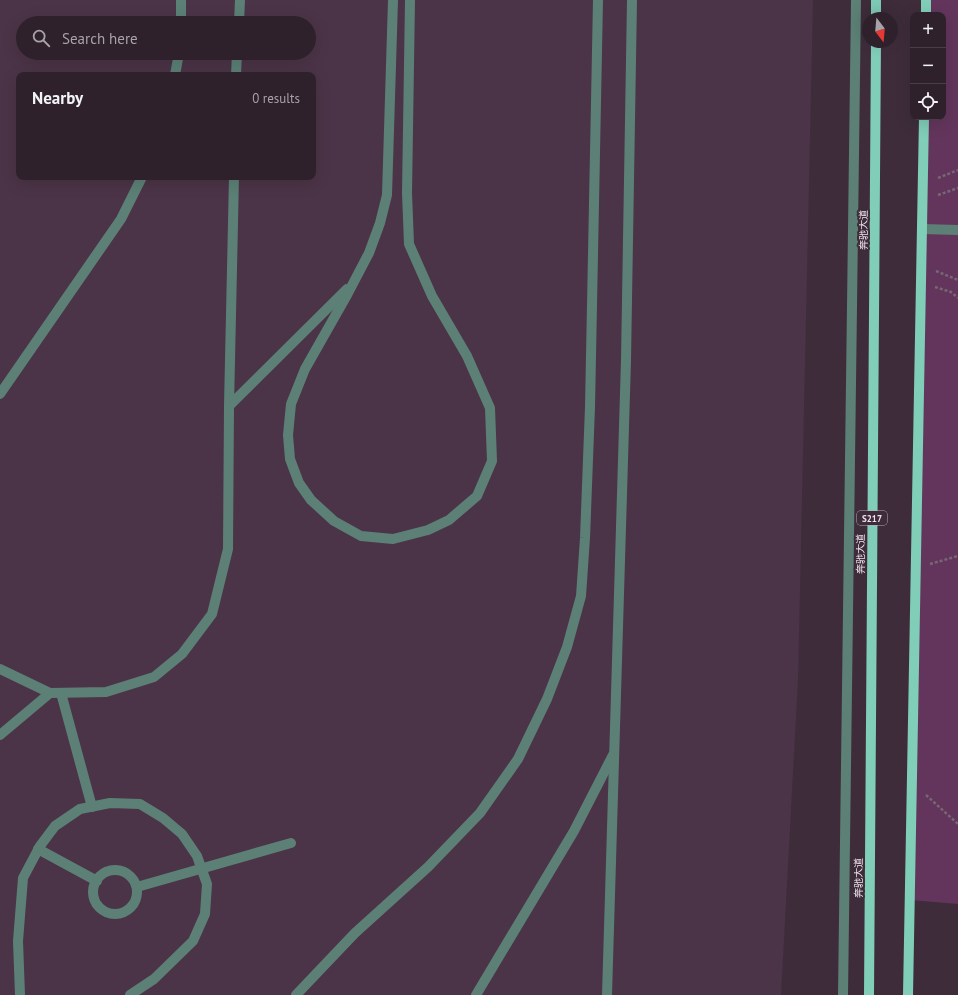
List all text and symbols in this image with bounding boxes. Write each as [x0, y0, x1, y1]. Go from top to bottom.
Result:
north arrow [862, 12, 898, 48]
map controls [910, 12, 946, 120]
button: + [910, 12, 946, 48]
search box [16, 16, 316, 60]
icon: search [30, 27, 52, 49]
text: Search here [62, 29, 138, 48]
button: − [910, 48, 946, 84]
button: locate [910, 84, 946, 120]
text: Nearby [32, 87, 83, 109]
text: 0 results [252, 90, 300, 107]
street label: 奔驰大道 [857, 210, 870, 250]
road number: S217 [857, 511, 887, 525]
street label: 奔驰大道 [854, 534, 867, 574]
street label: 奔驰大道 [852, 858, 865, 898]

